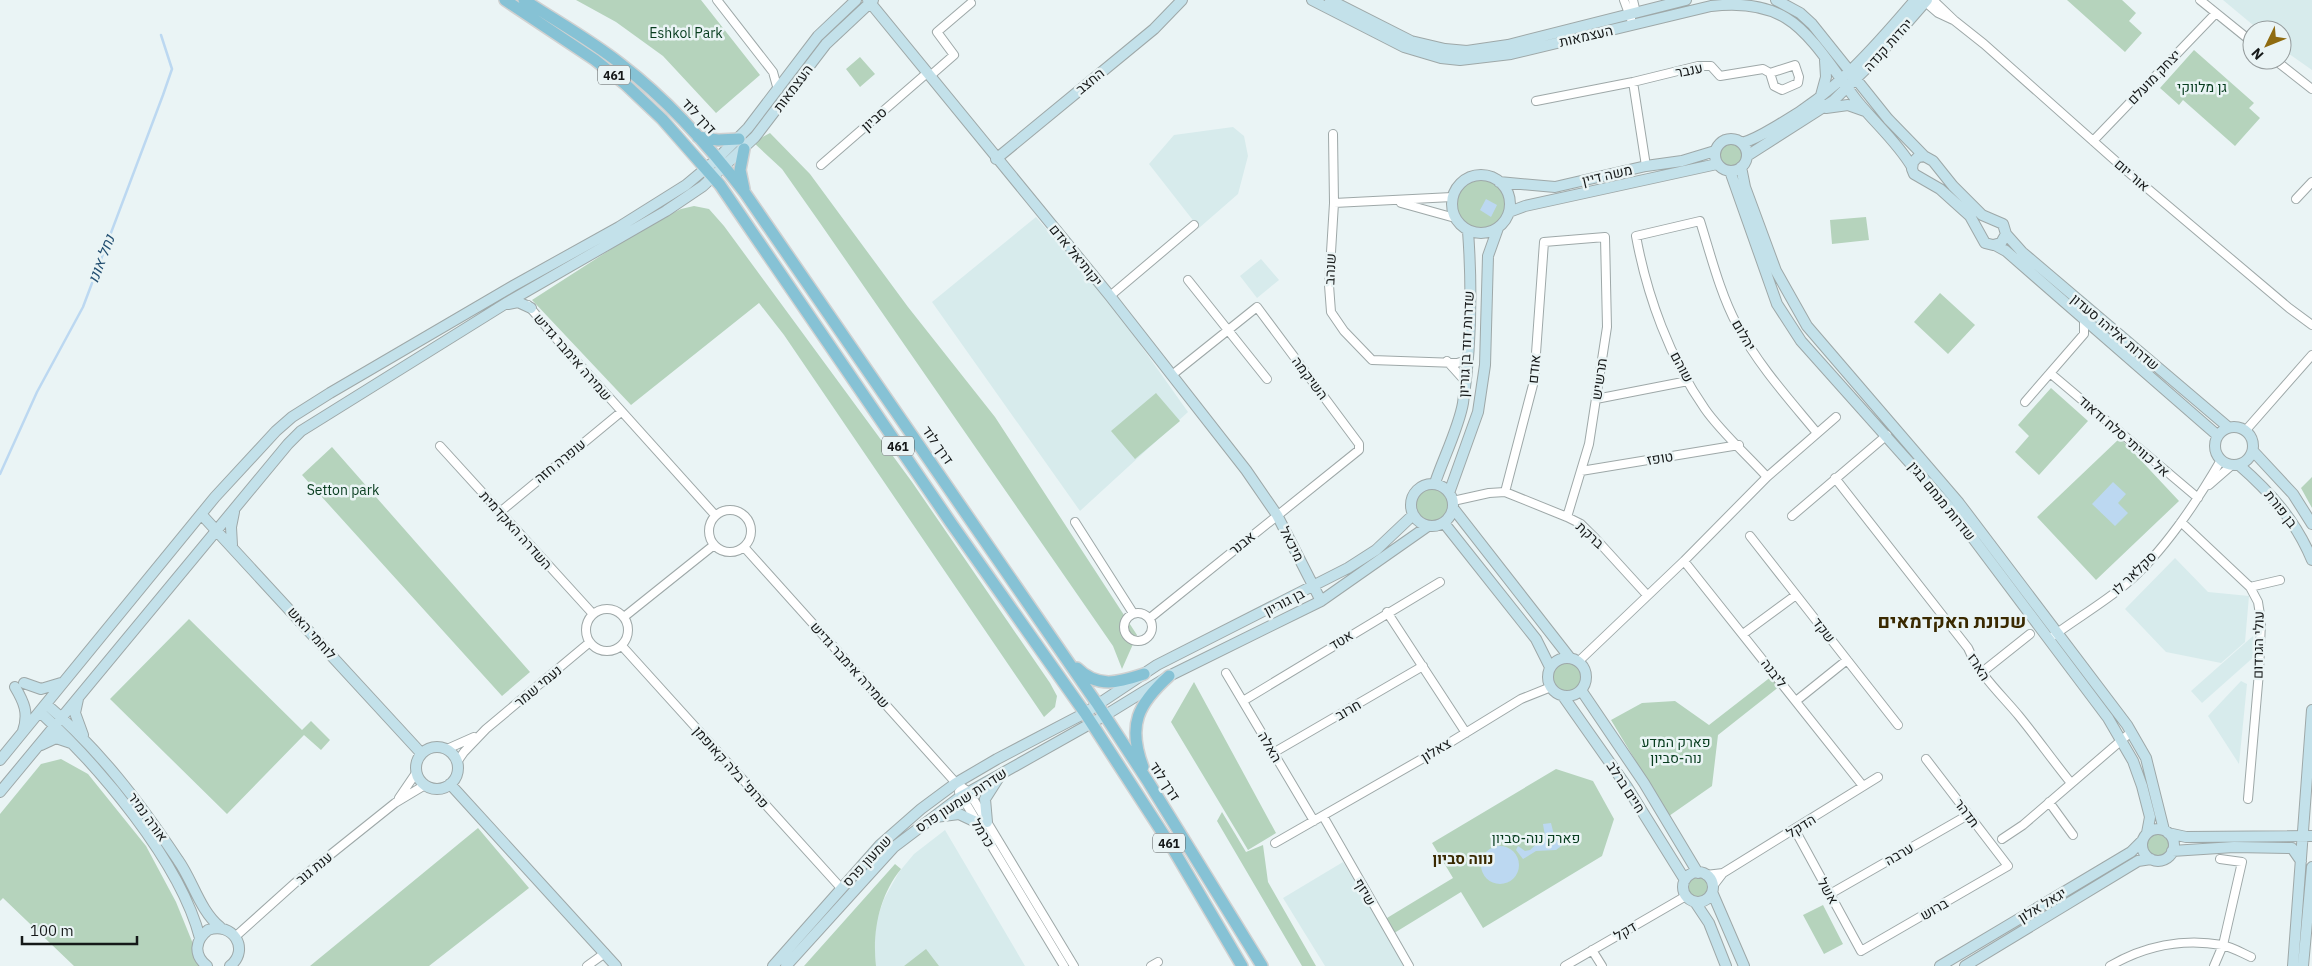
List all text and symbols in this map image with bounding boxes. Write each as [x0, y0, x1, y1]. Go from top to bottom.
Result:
street label: יהדות קנדה [1859, 15, 1917, 75]
north arrow [2242, 20, 2292, 70]
street label: העצמאות [1557, 21, 1615, 51]
park label: Eshkol Park [649, 24, 723, 42]
text: N [2247, 44, 2268, 64]
street label: יצחק מועלם [2123, 46, 2185, 108]
street label: ענבר [1674, 59, 1704, 81]
street label: העצמאות [769, 61, 817, 115]
street label: החצב [1072, 64, 1108, 98]
road number: 461 [598, 66, 630, 84]
park label: גן מלווקי [2177, 78, 2227, 96]
street label: דרך לוד [678, 94, 720, 138]
street label: סביון [857, 103, 891, 135]
street label: אור יום [2111, 155, 2153, 195]
street label: משה דיין [1580, 160, 1634, 190]
street label: יקותיאל אדם [1046, 220, 1106, 290]
water label: נחל אונו [83, 231, 119, 286]
street label: שנהב [1320, 253, 1340, 285]
street label: שדרות דוד בן גוריון [1454, 290, 1478, 398]
street label: שדרות אליהו סעדון [2067, 290, 2163, 374]
street label: שמירה אימבר גדיש [530, 309, 616, 405]
street label: יהלום [1728, 316, 1760, 354]
street label: שוהם [1666, 348, 1698, 386]
street label: השיקמה [1288, 353, 1332, 403]
street label: אודם [1524, 353, 1544, 385]
street label: תרשיש [1587, 357, 1611, 401]
street label: אל כוויתי סלח ודאוד [2075, 391, 2174, 481]
street label: דרך לוד [918, 422, 958, 468]
street label: עופרה חזה [531, 435, 589, 487]
road number: 461 [882, 436, 914, 456]
street label: טופז [1646, 447, 1674, 469]
street label: שדרות מנחם בגין [1904, 458, 1980, 544]
park label: Setton park [307, 481, 380, 499]
street label: בן פורת [2261, 486, 2302, 532]
street label: השדרה האקדמית [476, 487, 556, 573]
street label: ברקת [1572, 518, 1608, 553]
street label: מיכאל [1276, 524, 1308, 564]
street label: אבנר [1225, 527, 1259, 559]
street label: סקלאר לו [2108, 547, 2160, 599]
street label: בן גוריון [1261, 584, 1308, 620]
street label: לוחמי האש [284, 603, 340, 663]
district label: שכונת האקדמאים [1878, 609, 2026, 633]
street label: עולי הגרדום [2248, 611, 2268, 679]
street label: שקד [1809, 614, 1839, 646]
street label: שמירה אימבר גדיש [806, 618, 894, 712]
street label: אטד [1326, 626, 1356, 654]
street label: הארז [1964, 650, 1994, 684]
street label: ליבנה [1757, 655, 1791, 691]
street label: נעמי שמר [511, 661, 565, 711]
street label: חרוב [1332, 695, 1364, 725]
street label: פרופ' בלה קאופמן [689, 722, 773, 812]
street label: האלה [1254, 728, 1286, 766]
park label: פארק המדע נוה-סביון [1641, 733, 1711, 767]
street label: צאלון [1418, 734, 1455, 766]
street label: דרך לוד [1146, 758, 1184, 804]
street label: חיים ברלב [1603, 758, 1649, 816]
street label: שדרות שמעון פרס [912, 764, 1010, 836]
street label: אורה נמיר [124, 789, 172, 845]
street label: תדהר [1950, 795, 1984, 831]
street label: הדקל [1783, 810, 1819, 842]
street label: כרמל [967, 815, 999, 851]
park label: פארק נוה-סביון [1492, 829, 1580, 847]
street label: שמעון פרס [839, 831, 895, 891]
road number: 461 [1153, 834, 1185, 852]
street label: ערבה [1881, 839, 1917, 869]
street label: ענת גוב [292, 848, 336, 888]
district label: נווה סביון [1433, 849, 1493, 868]
street label: שיזף [1350, 875, 1380, 909]
street label: אשל [1814, 875, 1842, 907]
street label: יגאל אלון [2014, 884, 2070, 926]
street label: ברוש [1917, 894, 1952, 924]
scale bar [22, 914, 138, 946]
street label: דקל [1610, 917, 1640, 945]
text: 100 m [30, 921, 74, 940]

